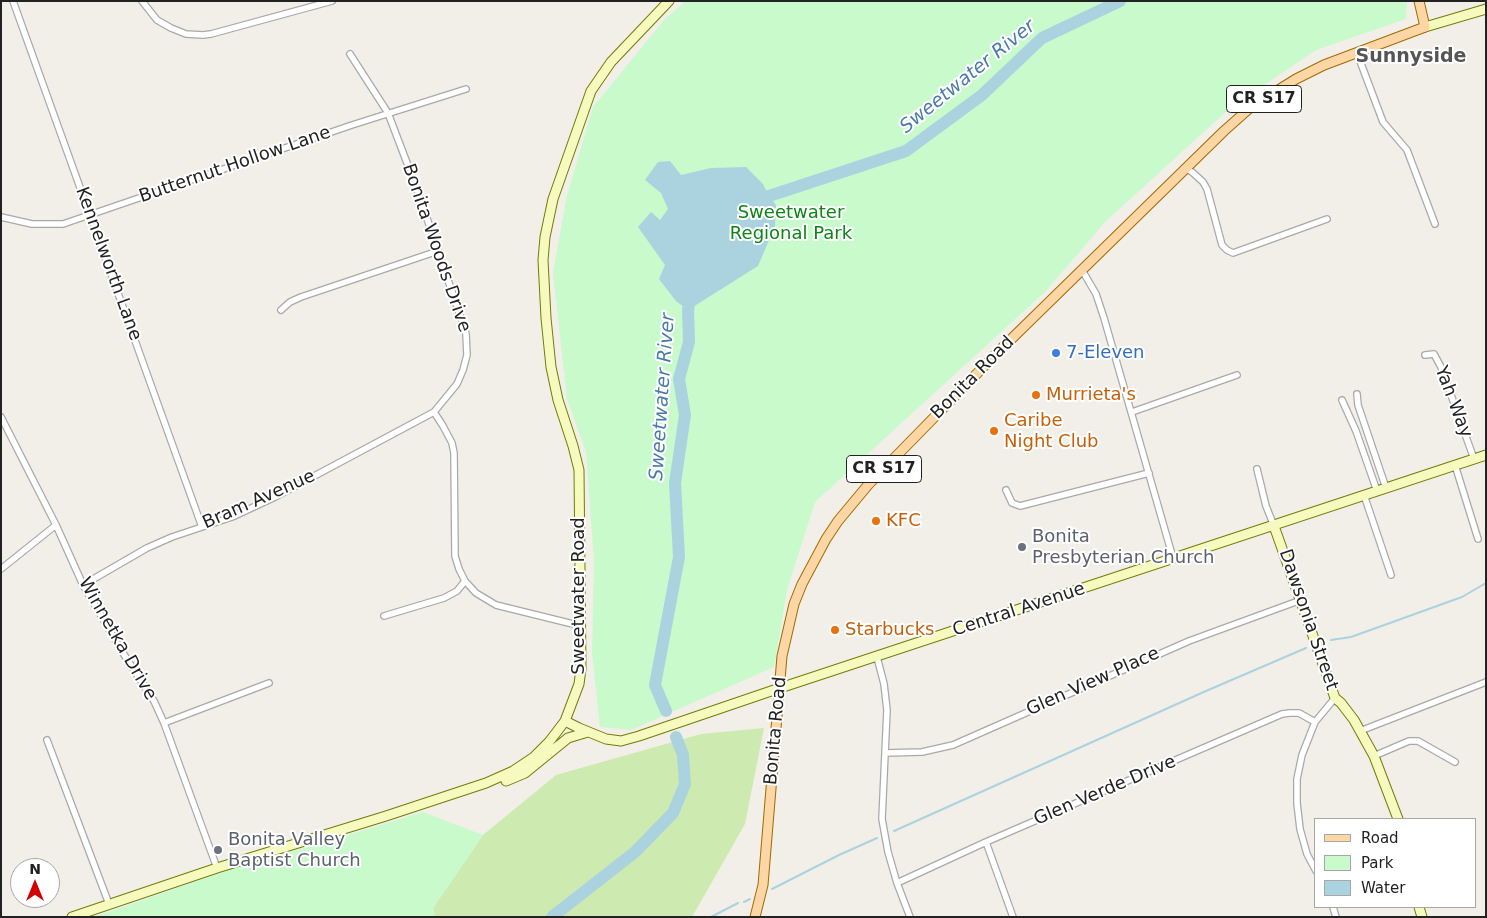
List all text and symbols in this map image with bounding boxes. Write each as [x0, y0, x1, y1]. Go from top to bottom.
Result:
water label: Sweetwater River [896, 15, 1040, 139]
district label: Sunnyside [1356, 46, 1466, 68]
road number: CR S17 [1226, 86, 1302, 112]
street label: Butternut Hollow Lane [136, 122, 334, 208]
street label: Bonita Woods Drive [397, 161, 475, 335]
street label: Kennelworth Lane [70, 184, 146, 344]
park label: Sweetwater Regional Park [730, 202, 852, 244]
water label: Sweetwater River [646, 312, 680, 482]
street label: Bonita Road [927, 332, 1019, 424]
place label: 7-Eleven [1066, 342, 1145, 364]
marker: 7-Eleven [1050, 347, 1062, 359]
street label: Yah Way [1429, 363, 1477, 441]
place label: Murrieta's [1046, 384, 1136, 406]
marker: Murrieta's [1030, 389, 1042, 401]
place label: Caribe Night Club [1004, 410, 1098, 452]
marker: Caribe Night Club [988, 425, 1000, 437]
road number: CR S17 [846, 456, 922, 482]
street label: Bram Avenue [199, 466, 319, 534]
place label: KFC [886, 510, 921, 532]
marker: KFC [870, 515, 882, 527]
street label: Sweetwater Road [568, 517, 590, 675]
place label: Bonita Presbyterian Church [1032, 526, 1214, 568]
marker: Bonita Presbyterian Church [1016, 541, 1028, 553]
street label: Dawsonia Street [1274, 547, 1342, 693]
street label: Winnetka Drive [73, 574, 161, 704]
street label: Central Avenue [950, 578, 1088, 642]
place label: Starbucks [845, 619, 934, 641]
marker: Starbucks [829, 624, 841, 636]
street label: Glen View Place [1023, 643, 1163, 721]
street label: Bonita Road [761, 676, 791, 786]
street label: Glen Verde Drive [1031, 751, 1179, 831]
legend [1314, 818, 1477, 908]
place label: Bonita Valley Baptist Church [228, 829, 361, 872]
text: Road [1361, 829, 1399, 847]
marker: Bonita Valley Baptist Church [212, 844, 224, 856]
text: Park [1361, 854, 1393, 872]
north arrow [10, 858, 60, 908]
text: N [29, 861, 41, 877]
text: Water [1361, 879, 1405, 897]

